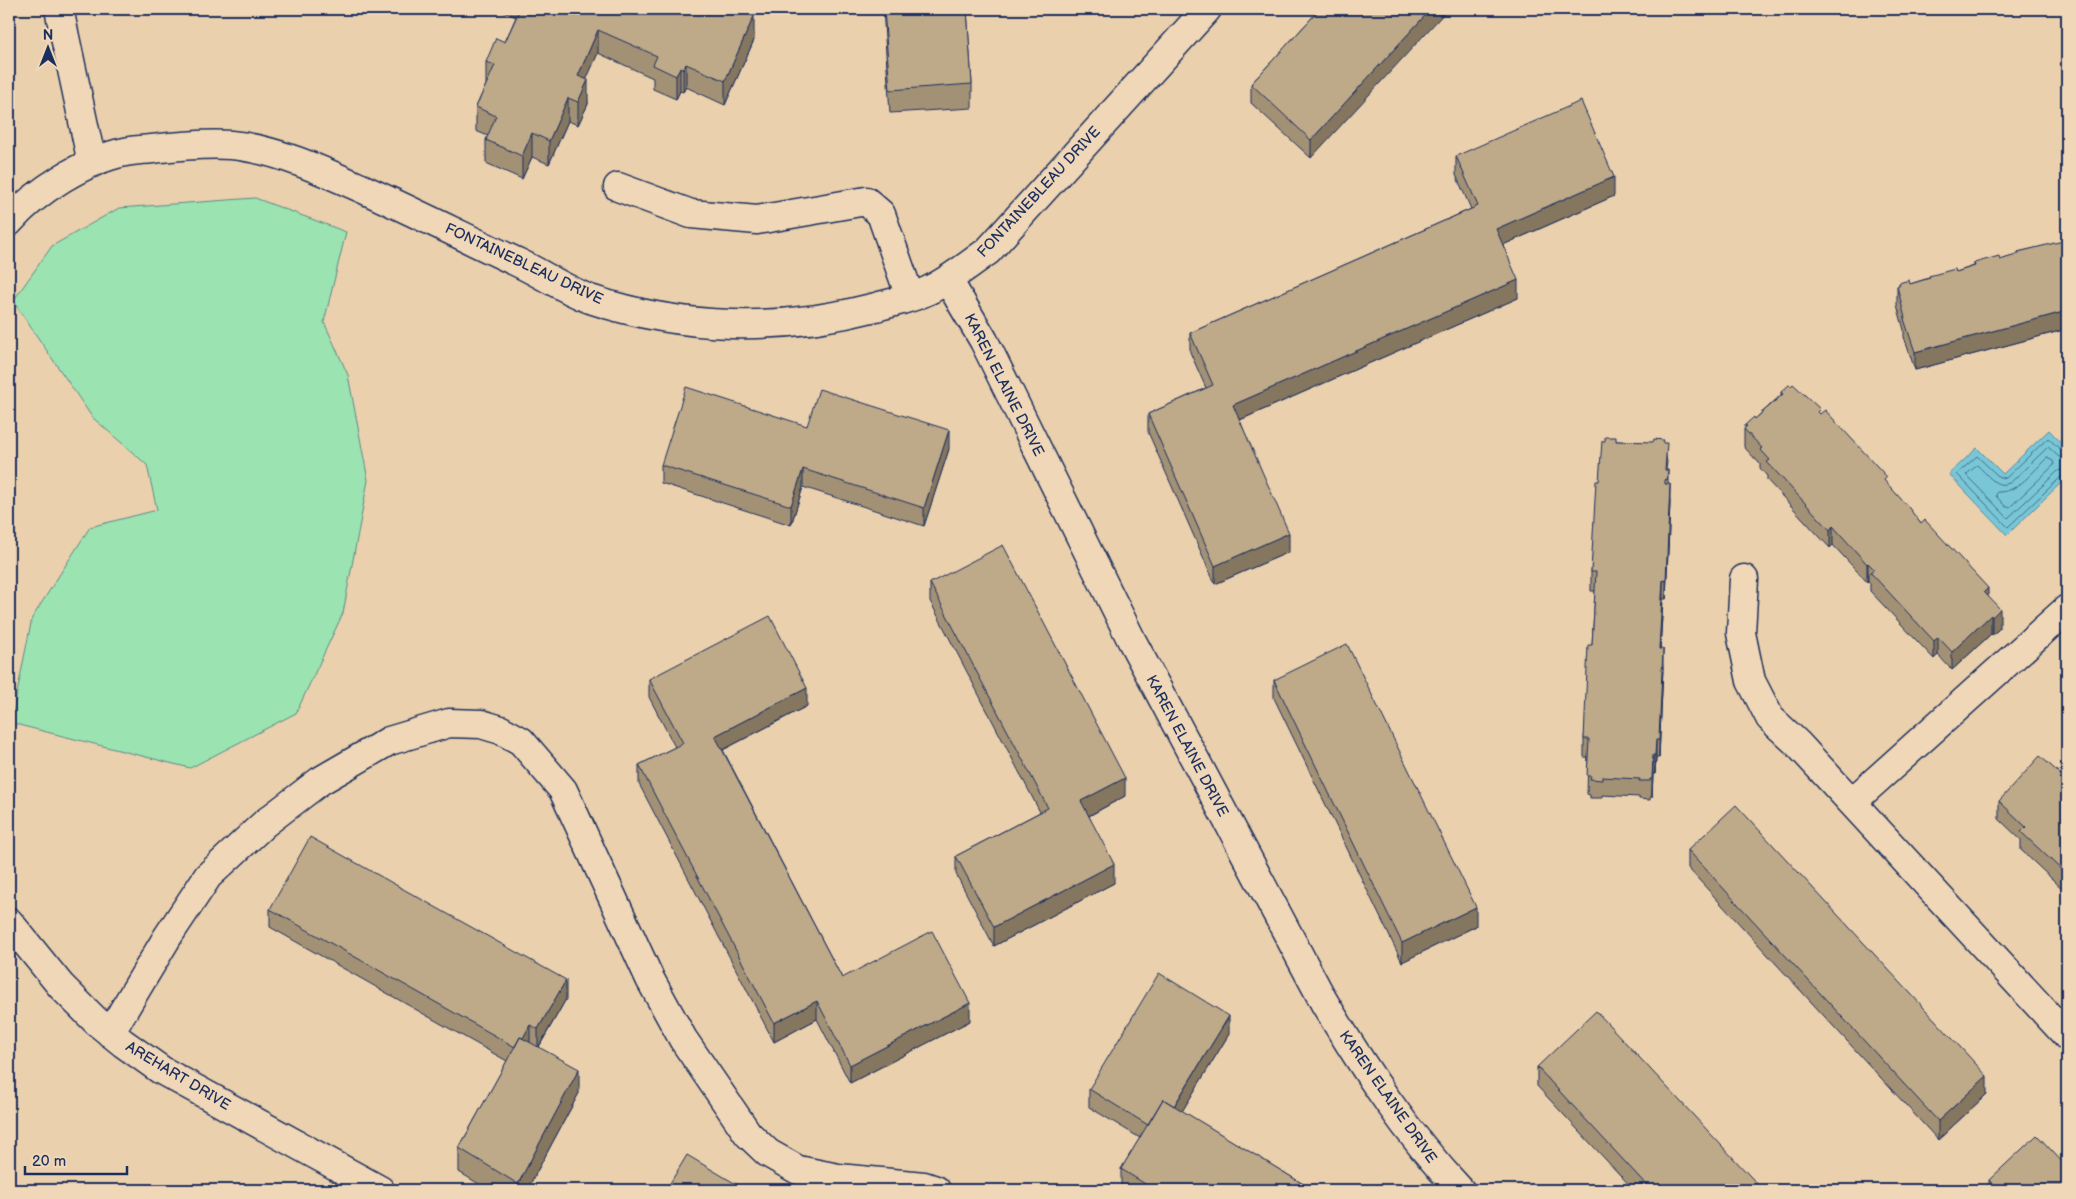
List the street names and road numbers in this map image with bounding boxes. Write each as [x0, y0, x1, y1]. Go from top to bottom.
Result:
street label: FONTAINEBLEAU DRIVE [973, 122, 1105, 261]
street label: FONTAINEBLEAU DRIVE [442, 219, 606, 309]
street label: KAREN ELAINE DRIVE [960, 310, 1048, 460]
street label: KAREN ELAINE DRIVE [1142, 672, 1232, 820]
street label: KAREN ELAINE DRIVE [1335, 1027, 1441, 1167]
street label: AREHART DRIVE [122, 1037, 234, 1115]

